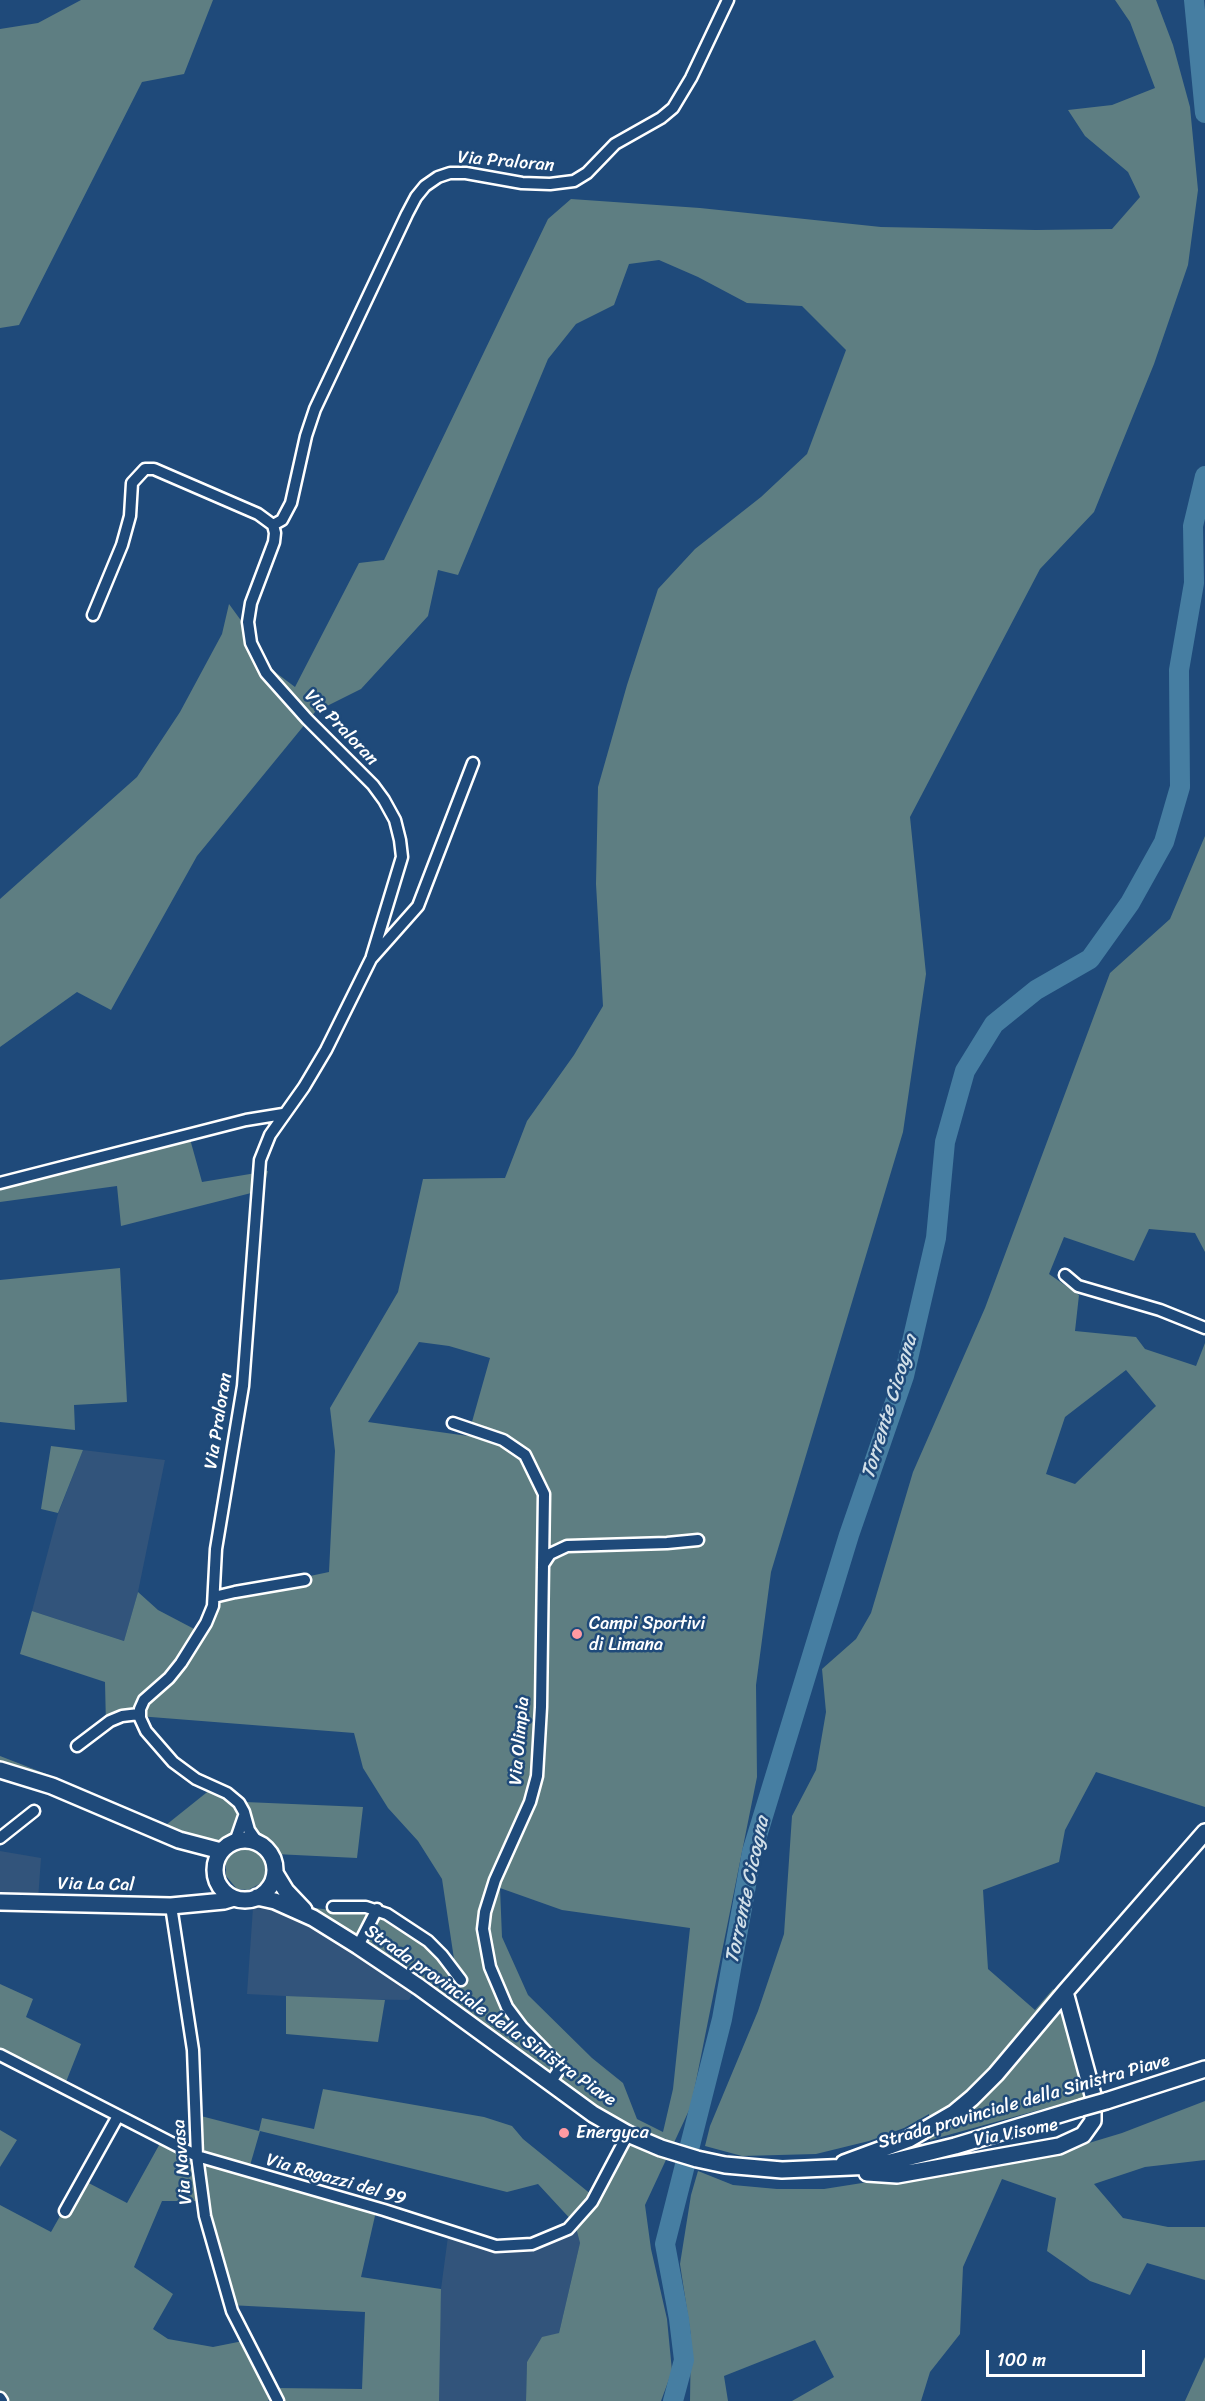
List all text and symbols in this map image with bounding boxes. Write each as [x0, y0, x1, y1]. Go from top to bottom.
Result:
street label: Via Praloran [457, 147, 555, 177]
street label: Via Praloran [300, 686, 382, 770]
water label: Torrente Cicogna [857, 1332, 923, 1482]
street label: Via Praloran [201, 1371, 237, 1471]
place label: Campi Sportivi di Limana [589, 1613, 705, 1656]
marker: Campi Sportivi di Limana [570, 1627, 584, 1641]
street label: Via Olimpia [505, 1696, 535, 1786]
water label: Torrente Cicogna [721, 1814, 775, 1966]
street label: Via La Cal [57, 1874, 135, 1896]
street label: Strada provinciale della Sinistra Piave [360, 1920, 620, 2112]
street label: Strada provinciale della Sinistra Piave [876, 2050, 1172, 2154]
street label: Via Visome [972, 2114, 1060, 2152]
street label: Via Navasa [169, 2118, 197, 2206]
place label: Energyca [576, 2122, 649, 2144]
marker: Energyca [557, 2126, 571, 2140]
street label: Via Ragazzi del 99 [263, 2150, 409, 2210]
scale bar [989, 2338, 1148, 2376]
text: 100 m [997, 2344, 1046, 2376]

